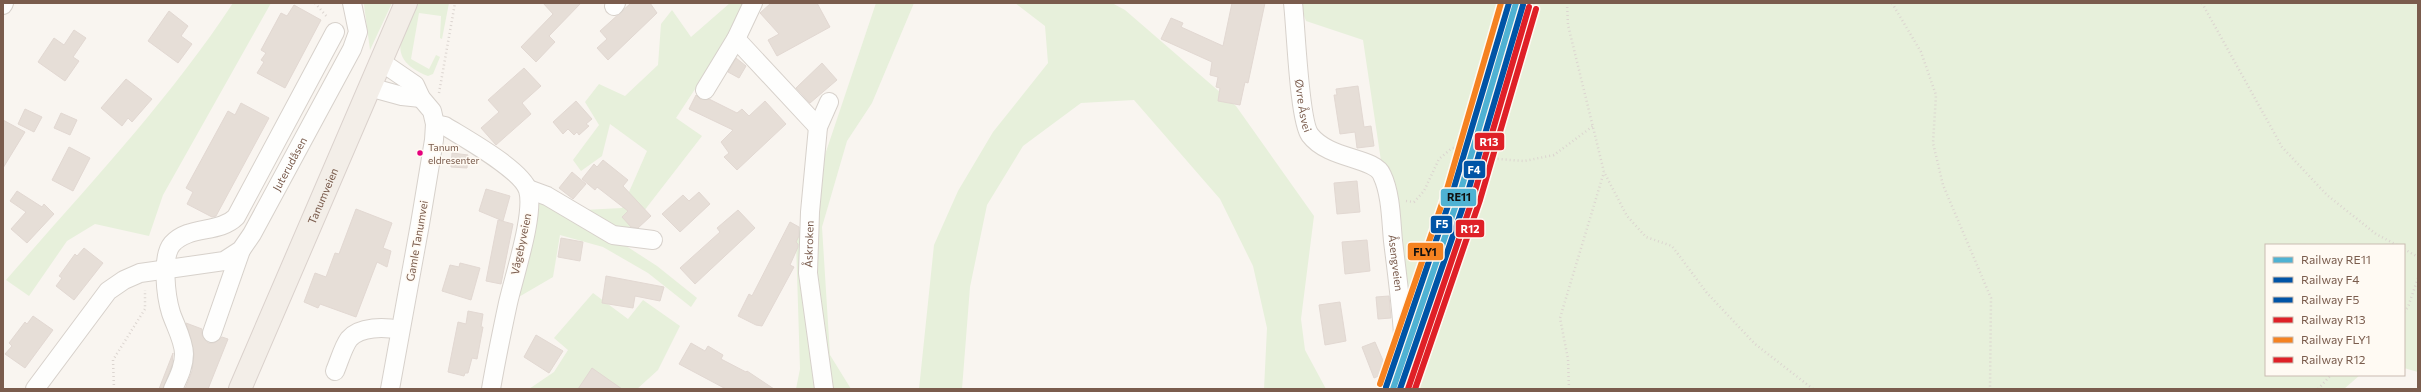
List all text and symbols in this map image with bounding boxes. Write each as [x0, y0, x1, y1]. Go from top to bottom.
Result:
street label: Øvre Åsvei [1293, 79, 1315, 134]
line badge: R13 [1474, 132, 1505, 151]
street label: Juterudåsen [269, 135, 309, 194]
text: R13 [1480, 135, 1499, 148]
place label: Tanum eldresenter [428, 141, 480, 166]
marker: Tanum eldresenter [415, 148, 425, 158]
line badge: F4 [1463, 160, 1486, 179]
text: F4 [1467, 163, 1481, 176]
street label: Tanumveien [305, 166, 340, 226]
line badge: RE11 [1440, 188, 1477, 207]
text: RE11 [1447, 190, 1471, 203]
street label: Gamle Tanumvei [403, 199, 430, 282]
street label: Vågebyveien [508, 212, 533, 276]
line badge: F5 [1430, 215, 1453, 234]
text: F5 [1436, 217, 1448, 230]
line badge: R12 [1455, 219, 1485, 238]
street label: Åskroken [800, 220, 816, 268]
text: R12 [1461, 222, 1479, 235]
street label: Åsengveien [1386, 234, 1406, 292]
line badge: FLY1 [1407, 242, 1444, 261]
legend [2265, 244, 2405, 376]
text: FLY1 [1413, 245, 1437, 258]
text: Railway RE11 [2301, 252, 2371, 266]
text: Railway F4 [2301, 272, 2359, 286]
text: Railway F5 [2301, 292, 2359, 306]
text: Railway R13 [2301, 312, 2366, 326]
text: Railway FLY1 [2301, 332, 2371, 346]
text: Railway R12 [2301, 352, 2366, 366]

